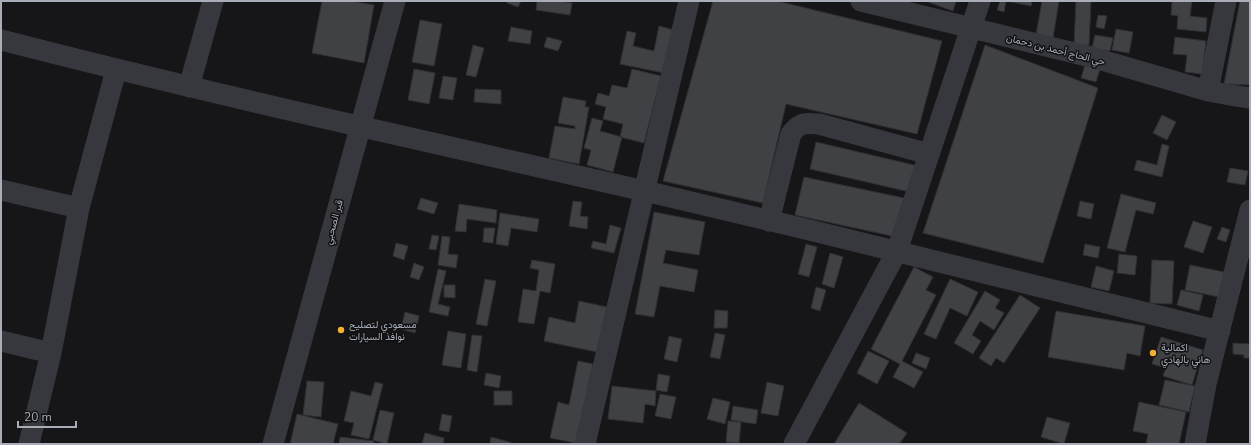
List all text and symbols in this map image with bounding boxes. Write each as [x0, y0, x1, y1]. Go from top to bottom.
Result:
street label: حي الحاج أحمد بن دحمان [1005, 31, 1107, 70]
street label: قبر الصحبي [321, 198, 348, 247]
place label: مسعودي لتصليح نوافذ السيارات [349, 318, 417, 344]
marker: مسعودي لتصليح نوافذ السيارات [336, 325, 346, 335]
place label: اكمالية هاني بالهادي [1161, 341, 1210, 368]
marker: اكمالية هاني بالهادي [1148, 348, 1158, 358]
scale bar [18, 403, 76, 429]
text: 20 m [24, 409, 52, 425]

